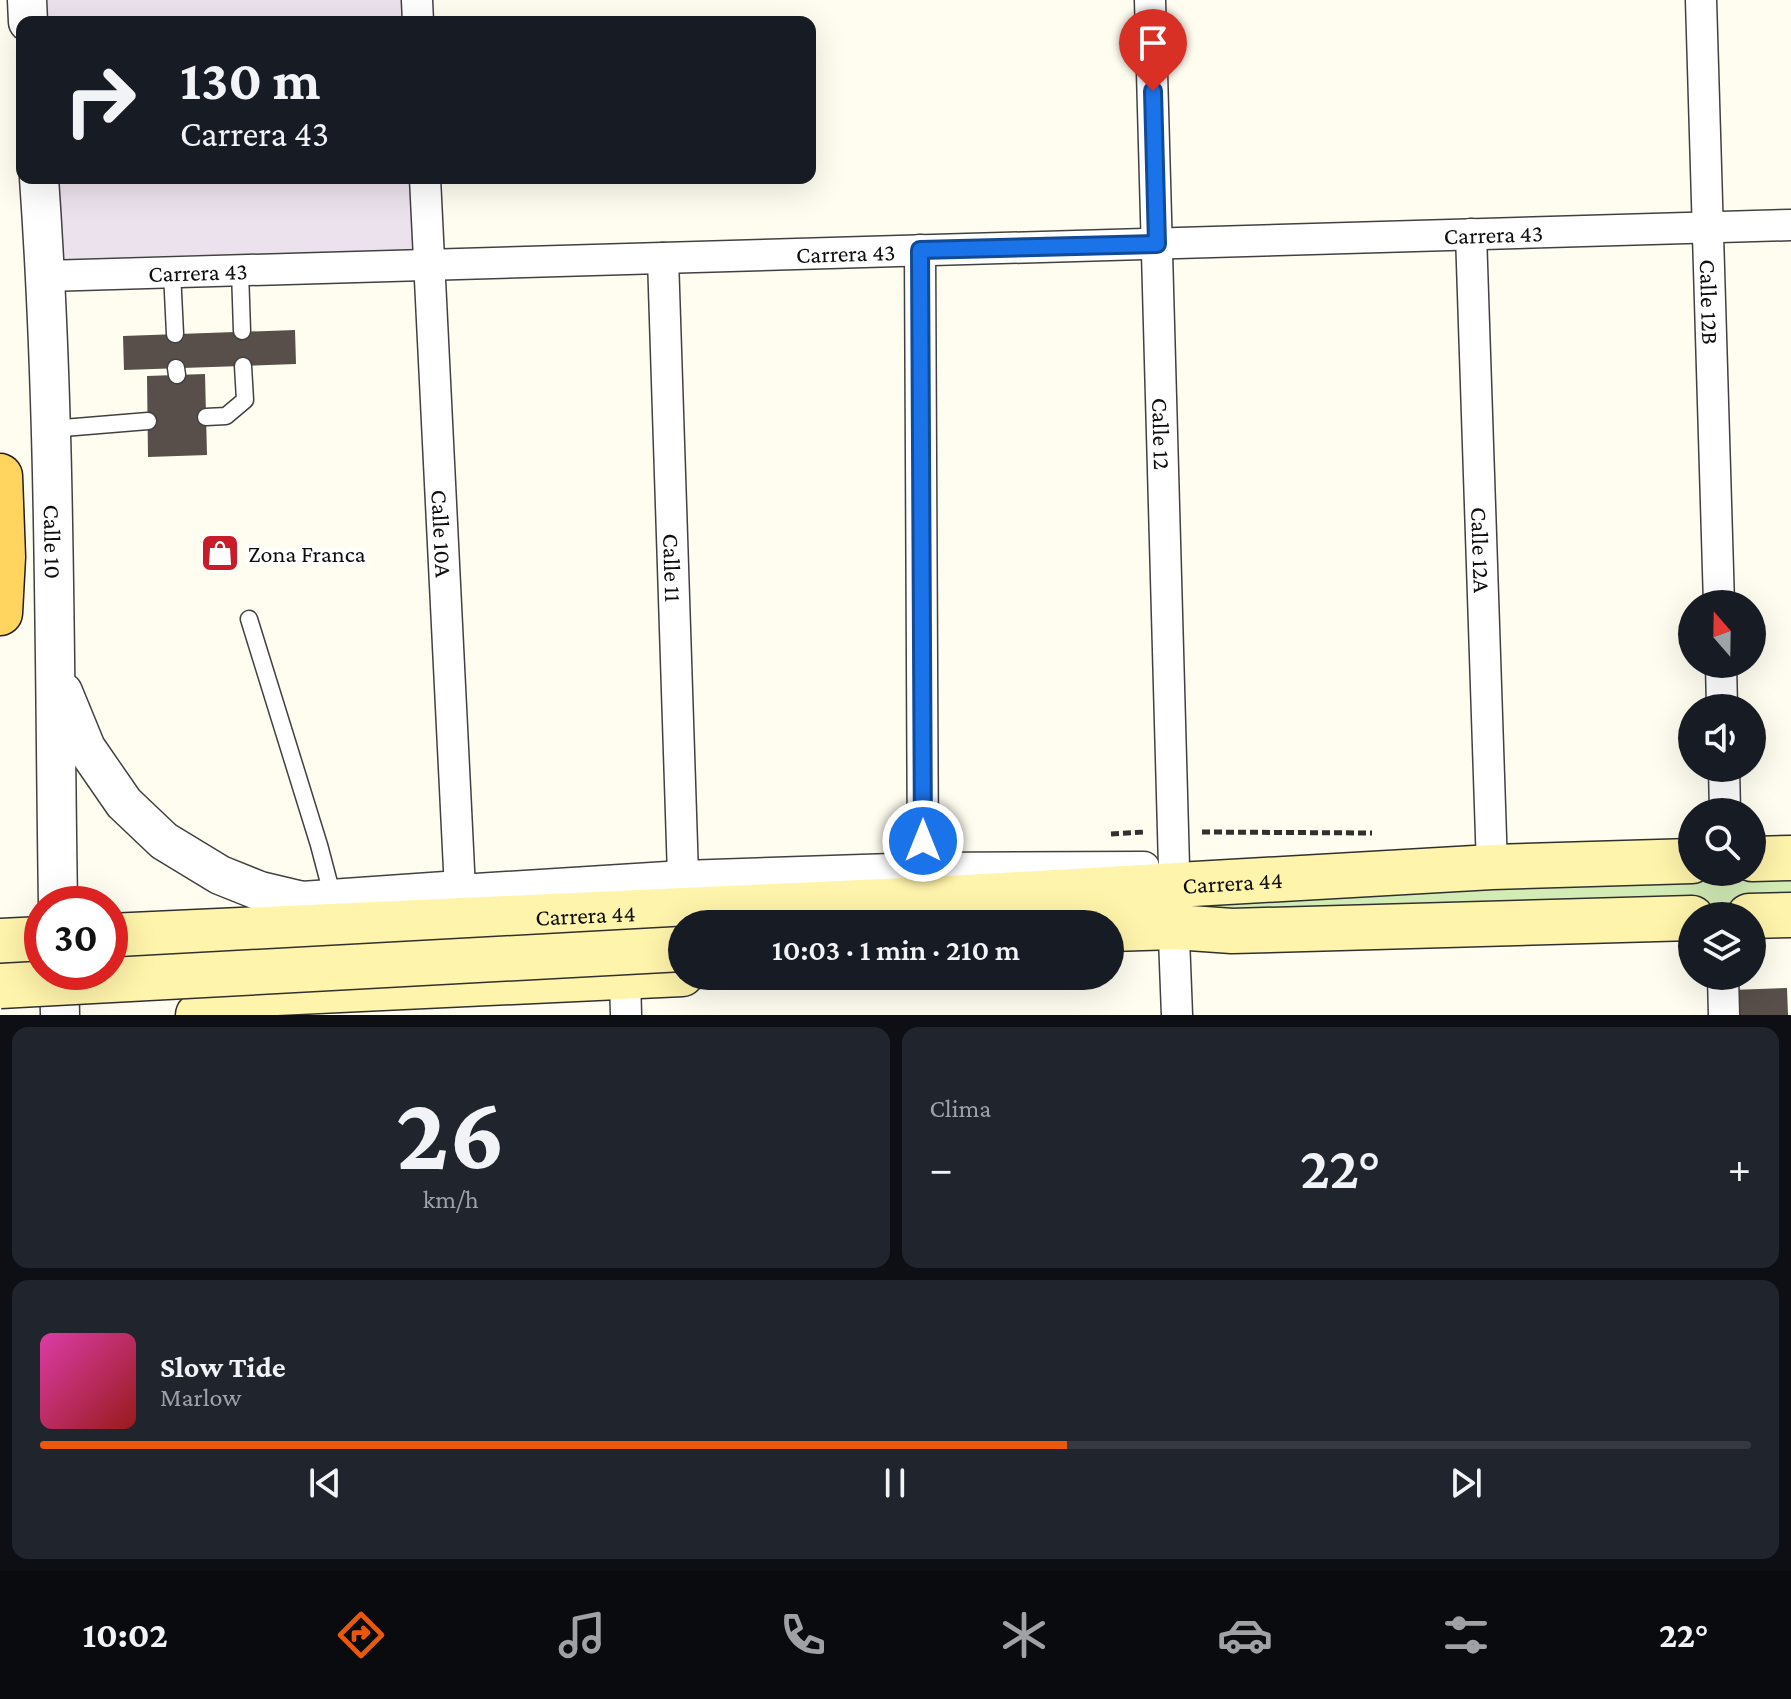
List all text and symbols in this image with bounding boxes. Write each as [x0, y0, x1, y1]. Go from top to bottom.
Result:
pin [1119, 9, 1187, 91]
icon: arrive [1131, 21, 1175, 65]
icon: right [48, 48, 152, 152]
text: 130 m [180, 49, 321, 111]
text: Carrera 43 [180, 114, 329, 154]
street label: Carrera 43 [1443, 219, 1543, 249]
street label: Carrera 43 [796, 238, 896, 268]
street label: Carrera 43 [148, 257, 248, 287]
street label: Calle 12B [1695, 259, 1725, 345]
street label: Calle 12 [1148, 397, 1177, 470]
street label: Calle 10A [427, 489, 458, 578]
street label: Calle 10 [39, 504, 67, 579]
street label: Calle 12A [1467, 506, 1496, 594]
shop icon: Zona Franca [199, 532, 241, 574]
street label: Calle 11 [658, 533, 688, 603]
place label: Zona Franca [248, 540, 366, 567]
north arrow [1678, 590, 1766, 678]
map controls [1678, 590, 1766, 990]
button: sound [1678, 694, 1766, 782]
button: search [1678, 798, 1766, 886]
position arrow [881, 799, 965, 883]
street label: Carrera 44 [1182, 865, 1284, 898]
speed limit sign: 30 [24, 886, 128, 990]
street label: Carrera 44 [535, 899, 636, 930]
button: layers [1678, 902, 1766, 990]
text: 10:03 · 1 min · 210 m [772, 933, 1020, 966]
text: 26 [396, 1075, 506, 1190]
text: Clima [930, 1094, 991, 1123]
text: 22° [1300, 1134, 1380, 1201]
text: − [930, 1144, 953, 1192]
text: + [1728, 1144, 1751, 1192]
text: km/h [423, 1185, 479, 1214]
text: Slow Tide [160, 1350, 286, 1383]
text: Marlow [160, 1383, 241, 1412]
icon: previous [303, 1461, 347, 1505]
icon: pause [873, 1461, 917, 1505]
icon: next [1444, 1461, 1488, 1505]
icon: directions [333, 1607, 389, 1663]
icon: music [554, 1607, 610, 1663]
icon: phone [775, 1607, 831, 1663]
icon: climate [996, 1607, 1052, 1663]
icon: car [1217, 1607, 1273, 1663]
icon: filters [1438, 1607, 1494, 1663]
text: 10:02 [83, 1615, 168, 1655]
text: 22° [1659, 1615, 1708, 1655]

